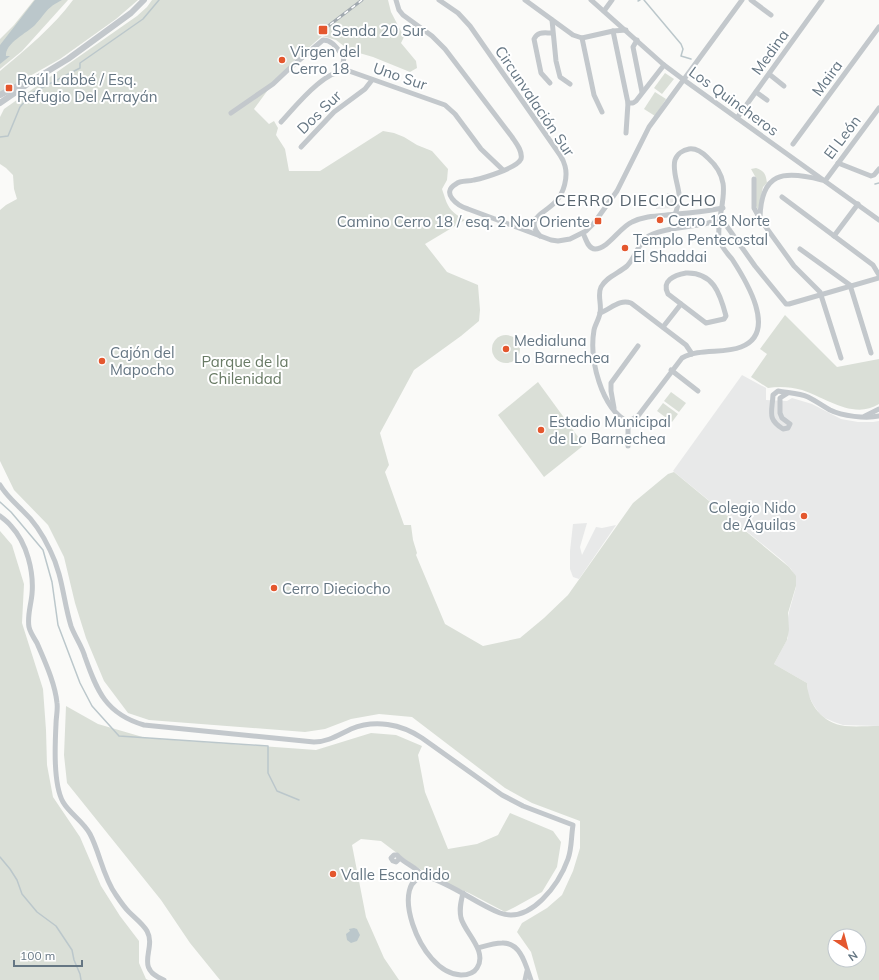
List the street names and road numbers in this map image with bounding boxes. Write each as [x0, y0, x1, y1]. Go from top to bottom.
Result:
street label: Medina [747, 26, 793, 78]
street label: Circunvalación Sur [491, 42, 579, 160]
street label: Maira [808, 56, 846, 100]
street label: Uno Sur [371, 58, 430, 94]
street label: Los Quincheros [685, 62, 783, 140]
street label: Dos Sur [293, 86, 346, 138]
street label: El León [819, 111, 865, 163]

